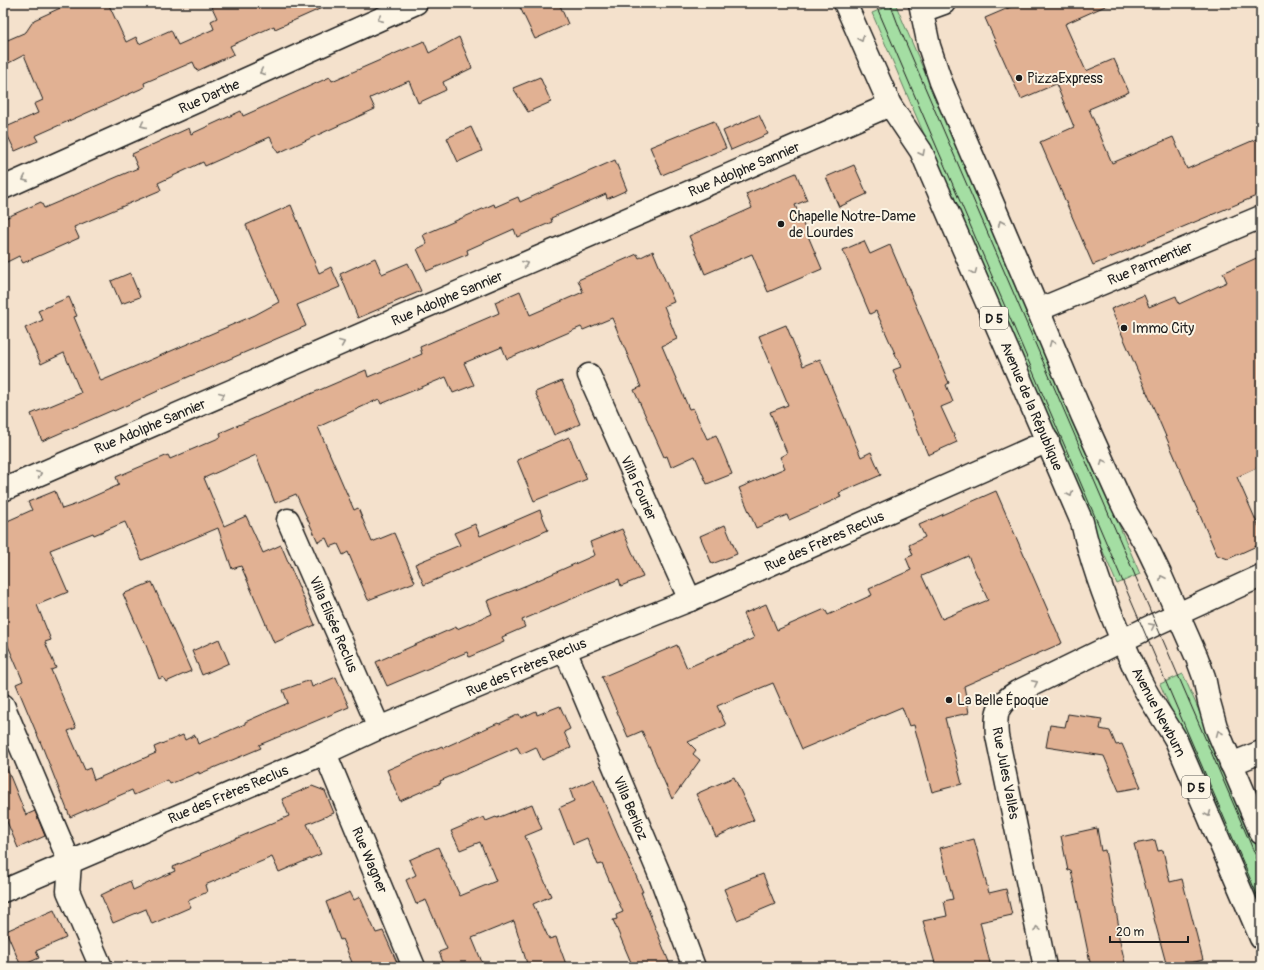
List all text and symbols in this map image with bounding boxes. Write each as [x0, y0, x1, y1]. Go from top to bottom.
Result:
one-way arrow [377, 14, 385, 22]
one-way arrow [856, 35, 864, 42]
one-way arrow [258, 67, 266, 75]
place label: PizzaExpress [1027, 70, 1103, 87]
marker: PizzaExpress [1014, 73, 1024, 83]
street label: Rue Darthe [176, 76, 242, 117]
one-way arrow [140, 121, 147, 129]
street label: Rue Adolphe Sannier [686, 138, 802, 201]
one-way arrow [917, 149, 925, 156]
one-way arrow [21, 174, 28, 182]
place label: Chapelle Notre-Dame de Lourdes [789, 208, 916, 241]
marker: Chapelle Notre-Dame de Lourdes [776, 219, 786, 229]
one-way arrow [998, 220, 1006, 227]
street label: Rue Parmentier [1105, 238, 1195, 289]
one-way arrow [521, 261, 529, 269]
street label: Rue Adolphe Sannier [389, 267, 505, 330]
one-way arrow [969, 268, 977, 275]
road number: D 5 [980, 307, 1008, 329]
place label: Immo City [1132, 320, 1194, 337]
marker: Immo City [1119, 323, 1129, 333]
street label: Avenue de la République [997, 339, 1066, 473]
one-way arrow [1049, 339, 1057, 347]
one-way arrow [337, 340, 345, 348]
one-way arrow [218, 392, 226, 400]
street label: Rue Adolphe Sannier [92, 395, 208, 458]
street label: Villa Fourier [617, 453, 660, 523]
one-way arrow [1100, 459, 1108, 467]
one-way arrow [35, 471, 42, 479]
one-way arrow [1066, 491, 1074, 498]
street label: Rue des Frères Reclus [762, 507, 887, 575]
street label: Villa Elisée Reclus [306, 574, 362, 675]
one-way arrow [1159, 575, 1167, 582]
one-way arrow [1147, 623, 1155, 631]
street label: Rue des Frères Reclus [464, 634, 589, 700]
street label: Avenue Newburn [1128, 665, 1189, 760]
one-way arrow [1031, 680, 1038, 688]
place label: La Belle Époque [957, 691, 1048, 709]
marker: La Belle Époque [944, 695, 954, 705]
street label: Rue Jules Vallès [988, 726, 1023, 821]
one-way arrow [1215, 729, 1223, 736]
street label: Rue des Frères Reclus [166, 761, 291, 827]
street label: Villa Berlioz [610, 774, 652, 843]
road number: D 5 [1182, 776, 1210, 798]
one-way arrow [1203, 810, 1211, 817]
street label: Rue Wagner [348, 824, 391, 896]
scale bar [1110, 918, 1188, 944]
text: 20 m [1116, 925, 1145, 940]
one-way arrow [1033, 926, 1041, 932]

